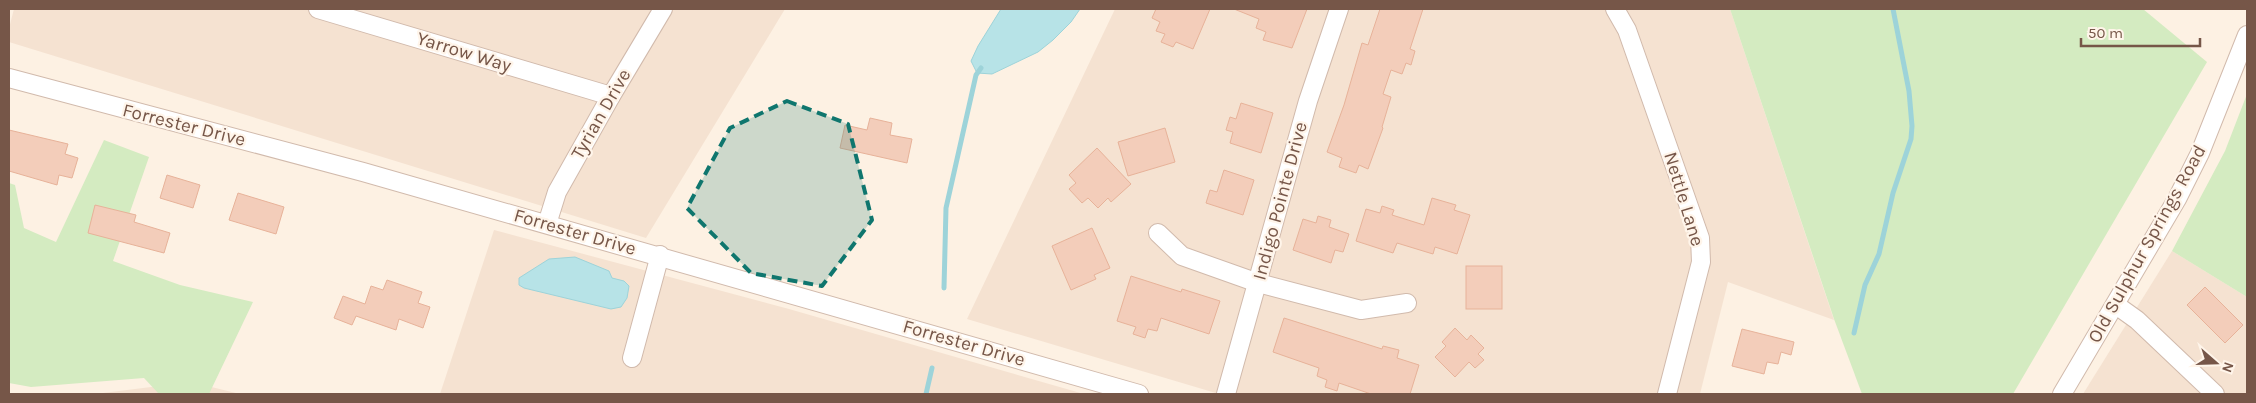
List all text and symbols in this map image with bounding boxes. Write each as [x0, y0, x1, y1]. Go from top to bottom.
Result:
scale bar [2081, 15, 2200, 47]
text: 50 m [2088, 24, 2123, 42]
street label: Yarrow Way [414, 27, 514, 77]
street label: Tyrian Drive [566, 65, 636, 163]
street label: Forrester Drive [120, 99, 248, 151]
street label: Indigo Pointe Drive [1248, 119, 1312, 283]
street label: Old Sulphur Springs Road [2083, 141, 2211, 347]
street label: Nettle Lane [1659, 149, 1709, 249]
street label: Forrester Drive [511, 204, 639, 260]
street label: Forrester Drive [900, 315, 1028, 371]
north arrow [2191, 338, 2241, 388]
text: N [2218, 360, 2237, 375]

